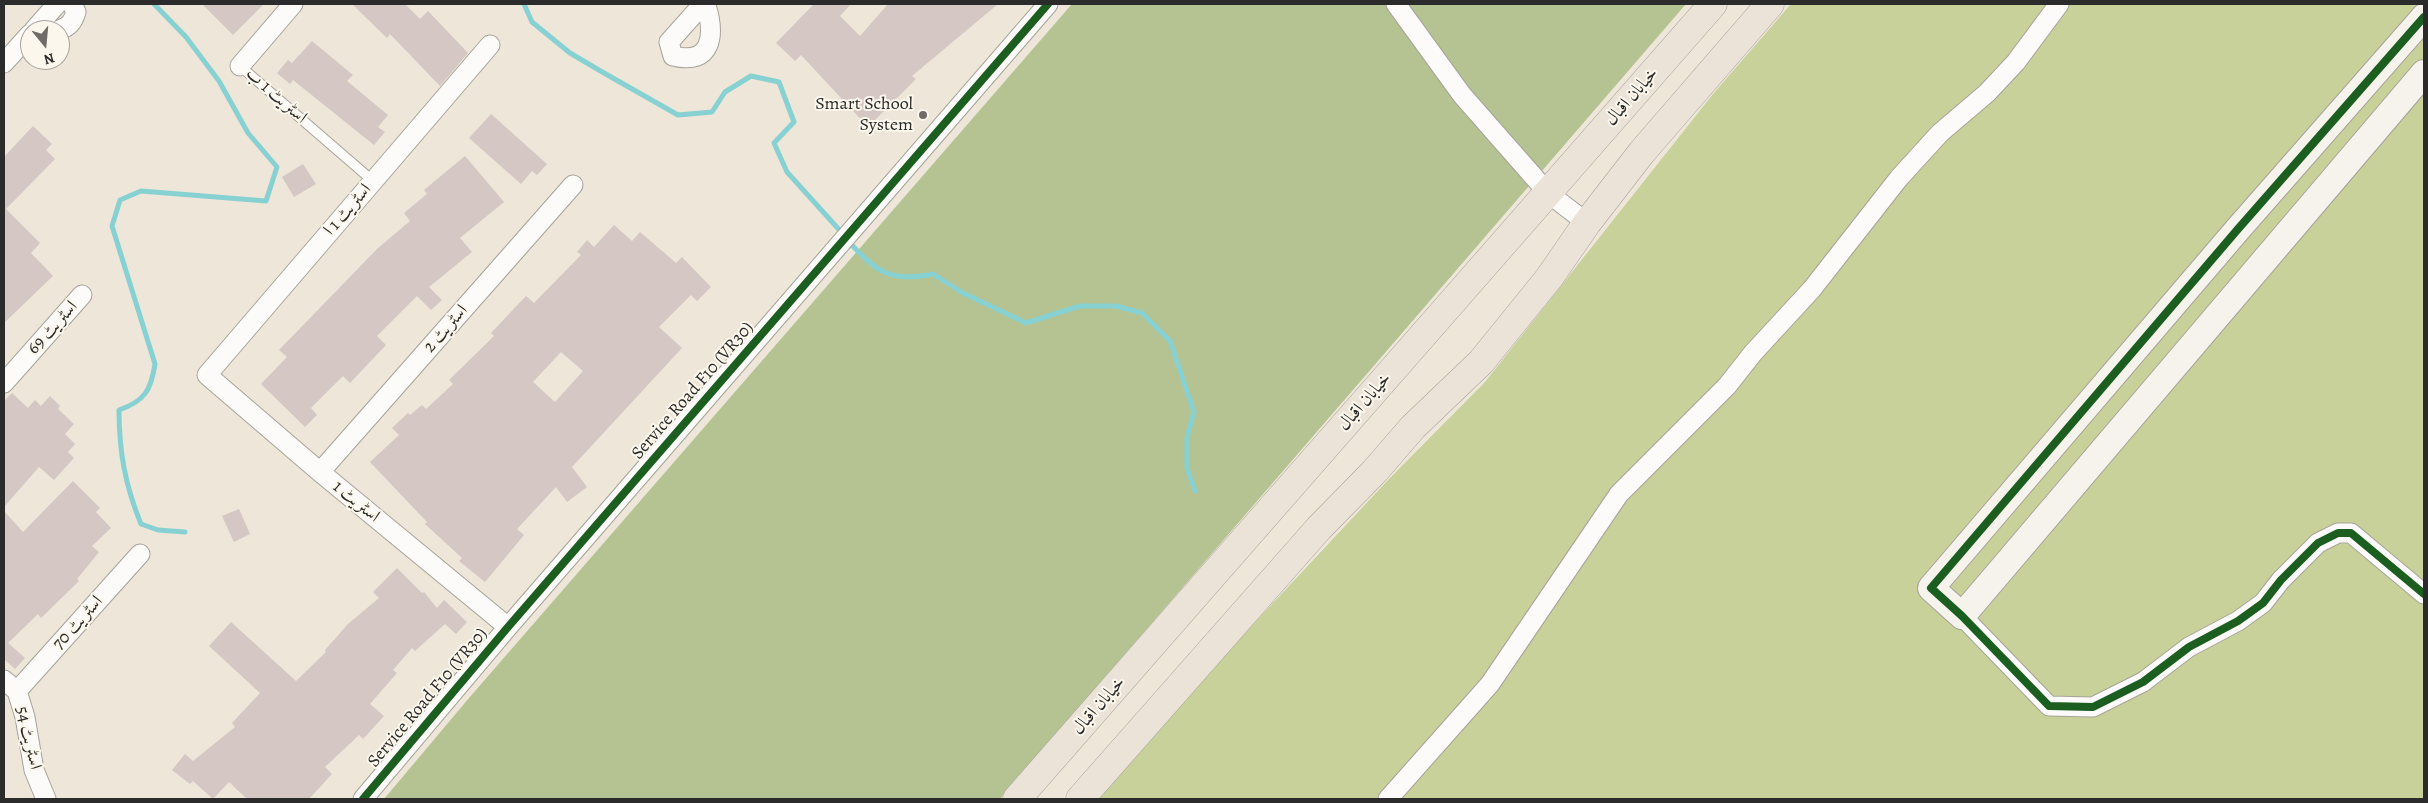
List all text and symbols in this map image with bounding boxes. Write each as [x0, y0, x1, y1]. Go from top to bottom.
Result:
north arrow [20, 20, 70, 70]
text: N [42, 48, 57, 69]
street label: اسٹریٹ 1 ب [241, 63, 311, 129]
street label: خیابان اقبال [1601, 63, 1663, 131]
place label: Smart School System [815, 94, 913, 136]
marker: Smart School System [917, 109, 929, 121]
street label: اسٹریٹ 1 ا [320, 180, 376, 240]
street label: اسٹریٹ 69 [23, 297, 83, 359]
street label: اسٹریٹ 2 [419, 300, 473, 358]
street label: Service Road F10 (VR30) [627, 318, 759, 464]
street label: خیابان اقبال [1334, 368, 1396, 436]
street label: اسٹریٹ 1 [328, 476, 384, 528]
street label: اسٹریٹ 70 [48, 591, 108, 655]
street label: Service Road F10 (VR30) [363, 624, 493, 772]
street label: خیابان اقبال [1068, 672, 1130, 740]
street label: اسٹریٹ 54 [10, 704, 46, 772]

